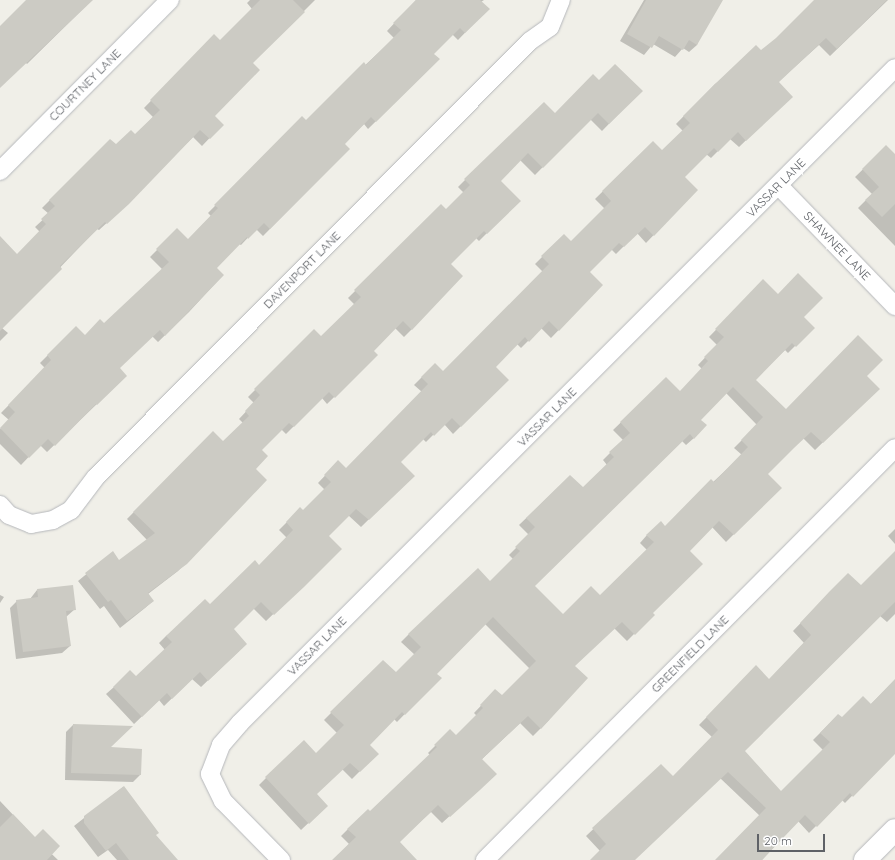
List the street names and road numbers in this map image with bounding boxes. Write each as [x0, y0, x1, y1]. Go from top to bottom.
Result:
street label: COURTNEY LANE [46, 46, 124, 124]
street label: VASSAR LANE [743, 155, 809, 221]
street label: SHAWNEE LANE [801, 209, 873, 283]
street label: DAVENPORT LANE [260, 228, 344, 312]
street label: VASSAR LANE [514, 384, 580, 450]
street label: GREENFIELD LANE [648, 612, 732, 696]
street label: VASSAR LANE [284, 613, 350, 679]

